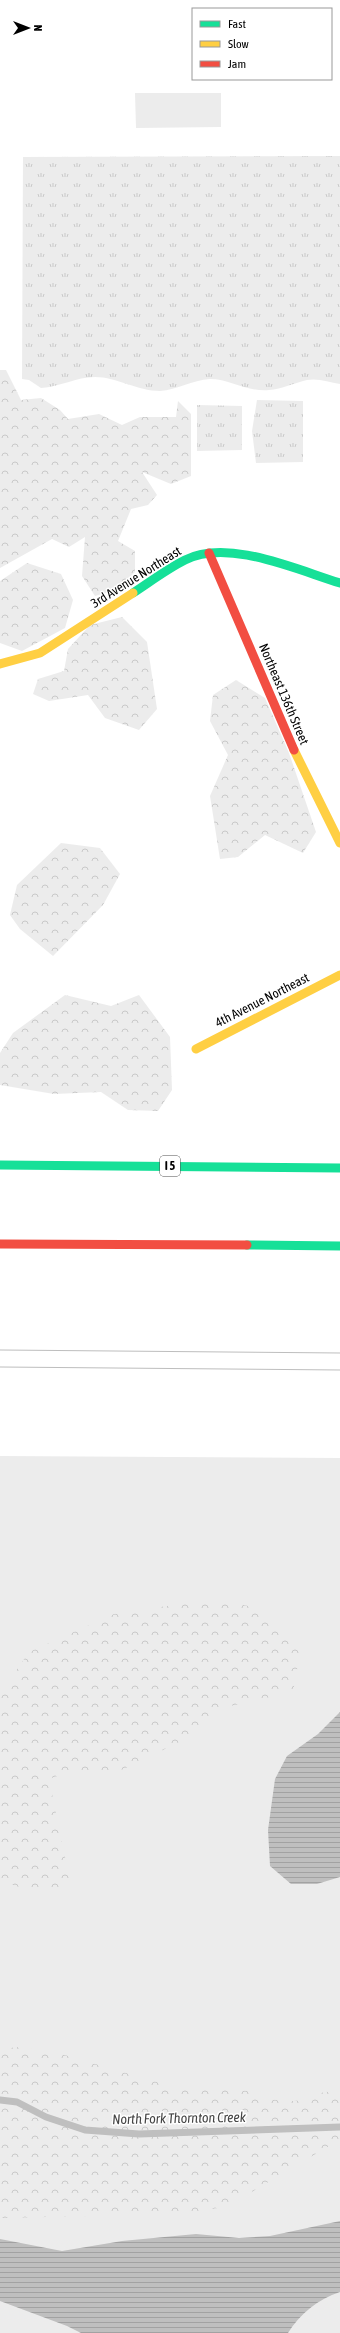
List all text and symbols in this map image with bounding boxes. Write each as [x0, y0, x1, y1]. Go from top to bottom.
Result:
north arrow [8, 8, 48, 48]
legend [192, 8, 332, 80]
text: Fast [228, 17, 246, 31]
text: N [32, 25, 44, 31]
text: Slow [228, 37, 249, 51]
text: Jam [228, 57, 246, 71]
street label: 3rd Avenue Northeast [88, 543, 184, 611]
street label: Northeast 136th Street [256, 641, 312, 747]
street label: 4th Avenue Northeast [212, 970, 312, 1030]
road number: I 5 [160, 1156, 180, 1176]
water label: North Fork Thornton Creek [112, 2109, 247, 2127]

